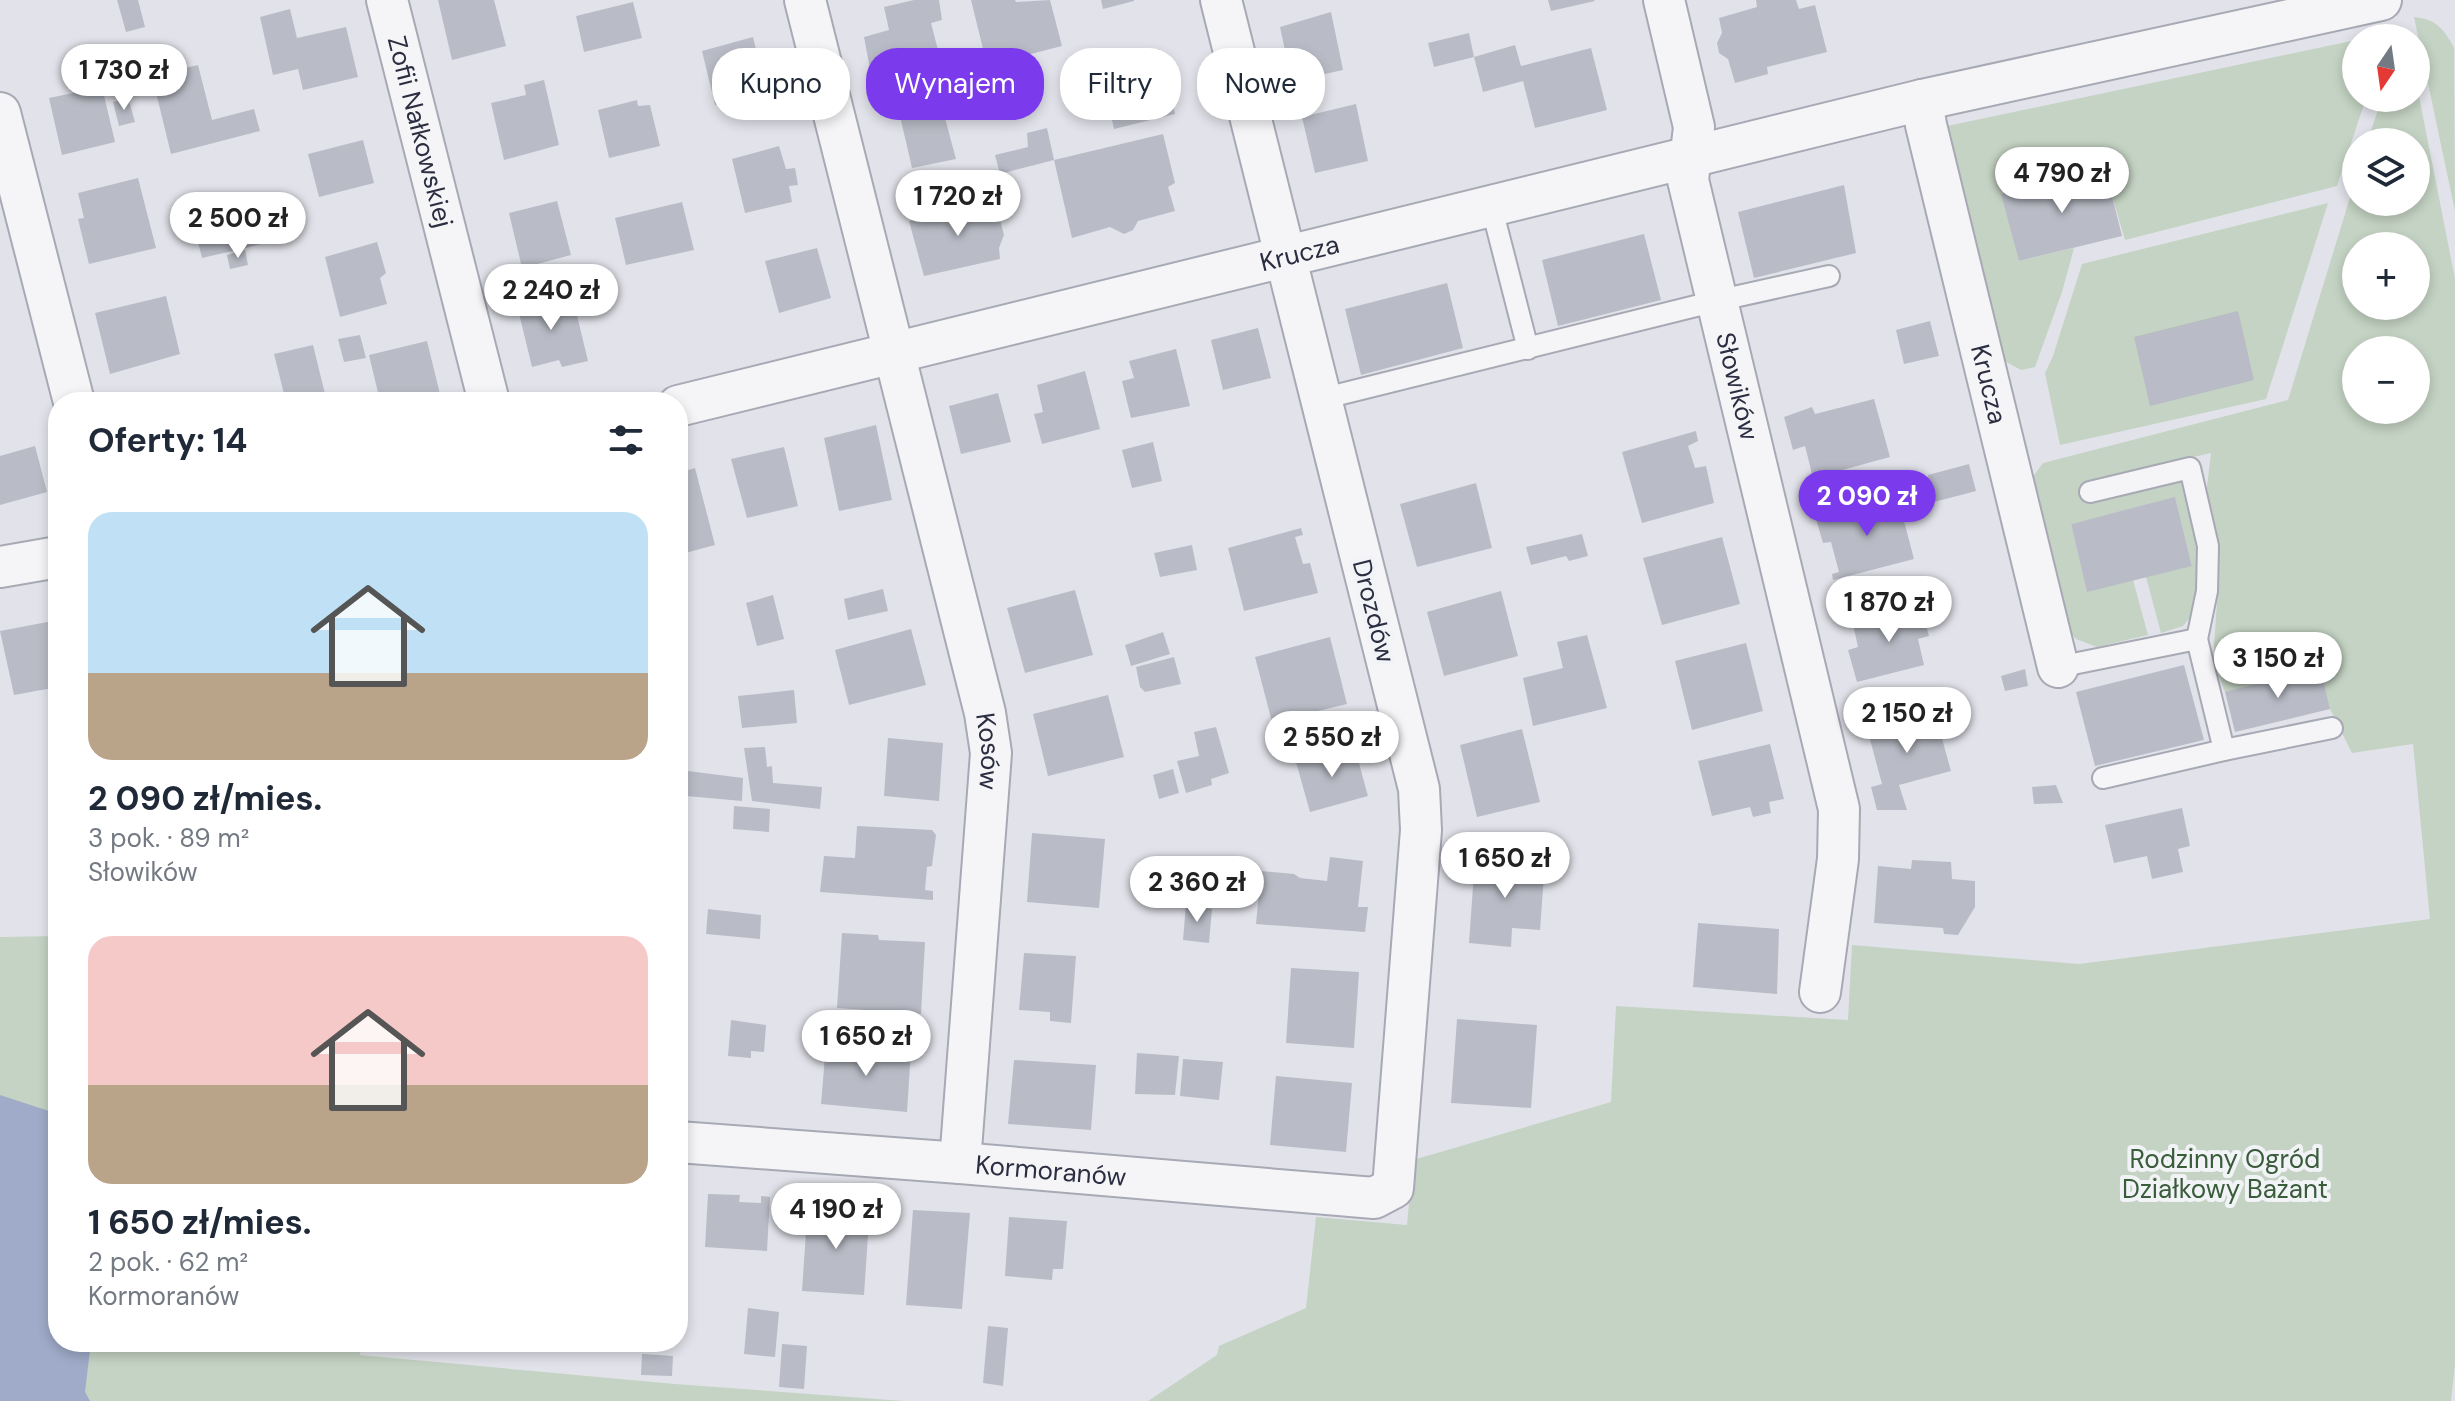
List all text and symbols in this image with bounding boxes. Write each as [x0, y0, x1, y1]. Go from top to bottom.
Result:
north arrow [2342, 24, 2430, 112]
map controls [2342, 24, 2430, 424]
street label: Zofii Nałkowskiej [380, 32, 461, 231]
pin: 1 730 zł [41, 44, 207, 112]
chip: Kupno [712, 48, 850, 120]
chip: Wynajem [866, 48, 1044, 120]
chip: Filtry [1060, 48, 1181, 120]
chip: Nowe [1197, 48, 1325, 120]
text: 1 730 zł [79, 53, 169, 87]
button: layers [2342, 128, 2430, 216]
pin: 4 790 zł [1979, 147, 2145, 215]
text: 4 790 zł [2013, 156, 2111, 190]
pin: 1 720 zł [875, 170, 1041, 238]
text: 1 720 zł [914, 179, 1002, 213]
pin: 2 500 zł [155, 192, 321, 260]
text: 2 500 zł [188, 201, 288, 235]
street label: Krucza [1256, 227, 1343, 279]
button: + [2342, 232, 2430, 320]
pin: 2 240 zł [468, 264, 634, 332]
text: 2 240 zł [502, 273, 600, 307]
street label: Słowików [1708, 329, 1767, 444]
button: − [2342, 336, 2430, 424]
street label: Krucza [1963, 341, 2015, 427]
text: Oferty: 14 [88, 418, 247, 463]
icon: filters [604, 418, 648, 462]
pin: 2 090 zł [1784, 470, 1950, 538]
text: 2 090 zł [1817, 479, 1917, 513]
street label: Drozdów [1345, 556, 1403, 666]
icon: home [296, 564, 440, 708]
pin: 1 870 zł [1806, 576, 1972, 644]
text: 1 870 zł [1844, 585, 1934, 619]
pin: 3 150 zł [2195, 632, 2361, 700]
text: 3 150 zł [2232, 641, 2324, 675]
pin: 2 150 zł [1824, 687, 1990, 755]
text: 2 150 zł [1861, 696, 1953, 730]
street label: Kosów [968, 710, 1008, 791]
pin: 2 550 zł [1249, 711, 1415, 779]
text: 2 550 zł [1283, 720, 1381, 754]
text: 2 090 zł/mies. [88, 776, 322, 821]
text: 3 pok. · 89 m² [88, 821, 249, 855]
pin: 1 650 zł [1422, 832, 1588, 900]
text: 1 650 zł [1459, 841, 1551, 875]
text: Słowików [88, 855, 198, 889]
pin: 2 360 zł [1114, 856, 1280, 924]
text: 2 360 zł [1148, 865, 1246, 899]
icon: home [296, 988, 440, 1132]
pin: 1 650 zł [783, 1010, 949, 1078]
text: 1 650 zł [820, 1019, 912, 1053]
park label: Rodzinny Ogród Działkowy Bażant [2122, 1142, 2328, 1206]
street label: Kormoranów [974, 1147, 1128, 1194]
pin: 4 190 zł [753, 1183, 919, 1251]
text: 4 190 zł [789, 1192, 883, 1226]
text: 1 650 zł/mies. [88, 1200, 311, 1245]
text: 2 pok. · 62 m² [88, 1245, 248, 1279]
text: Kormoranów [88, 1279, 239, 1313]

